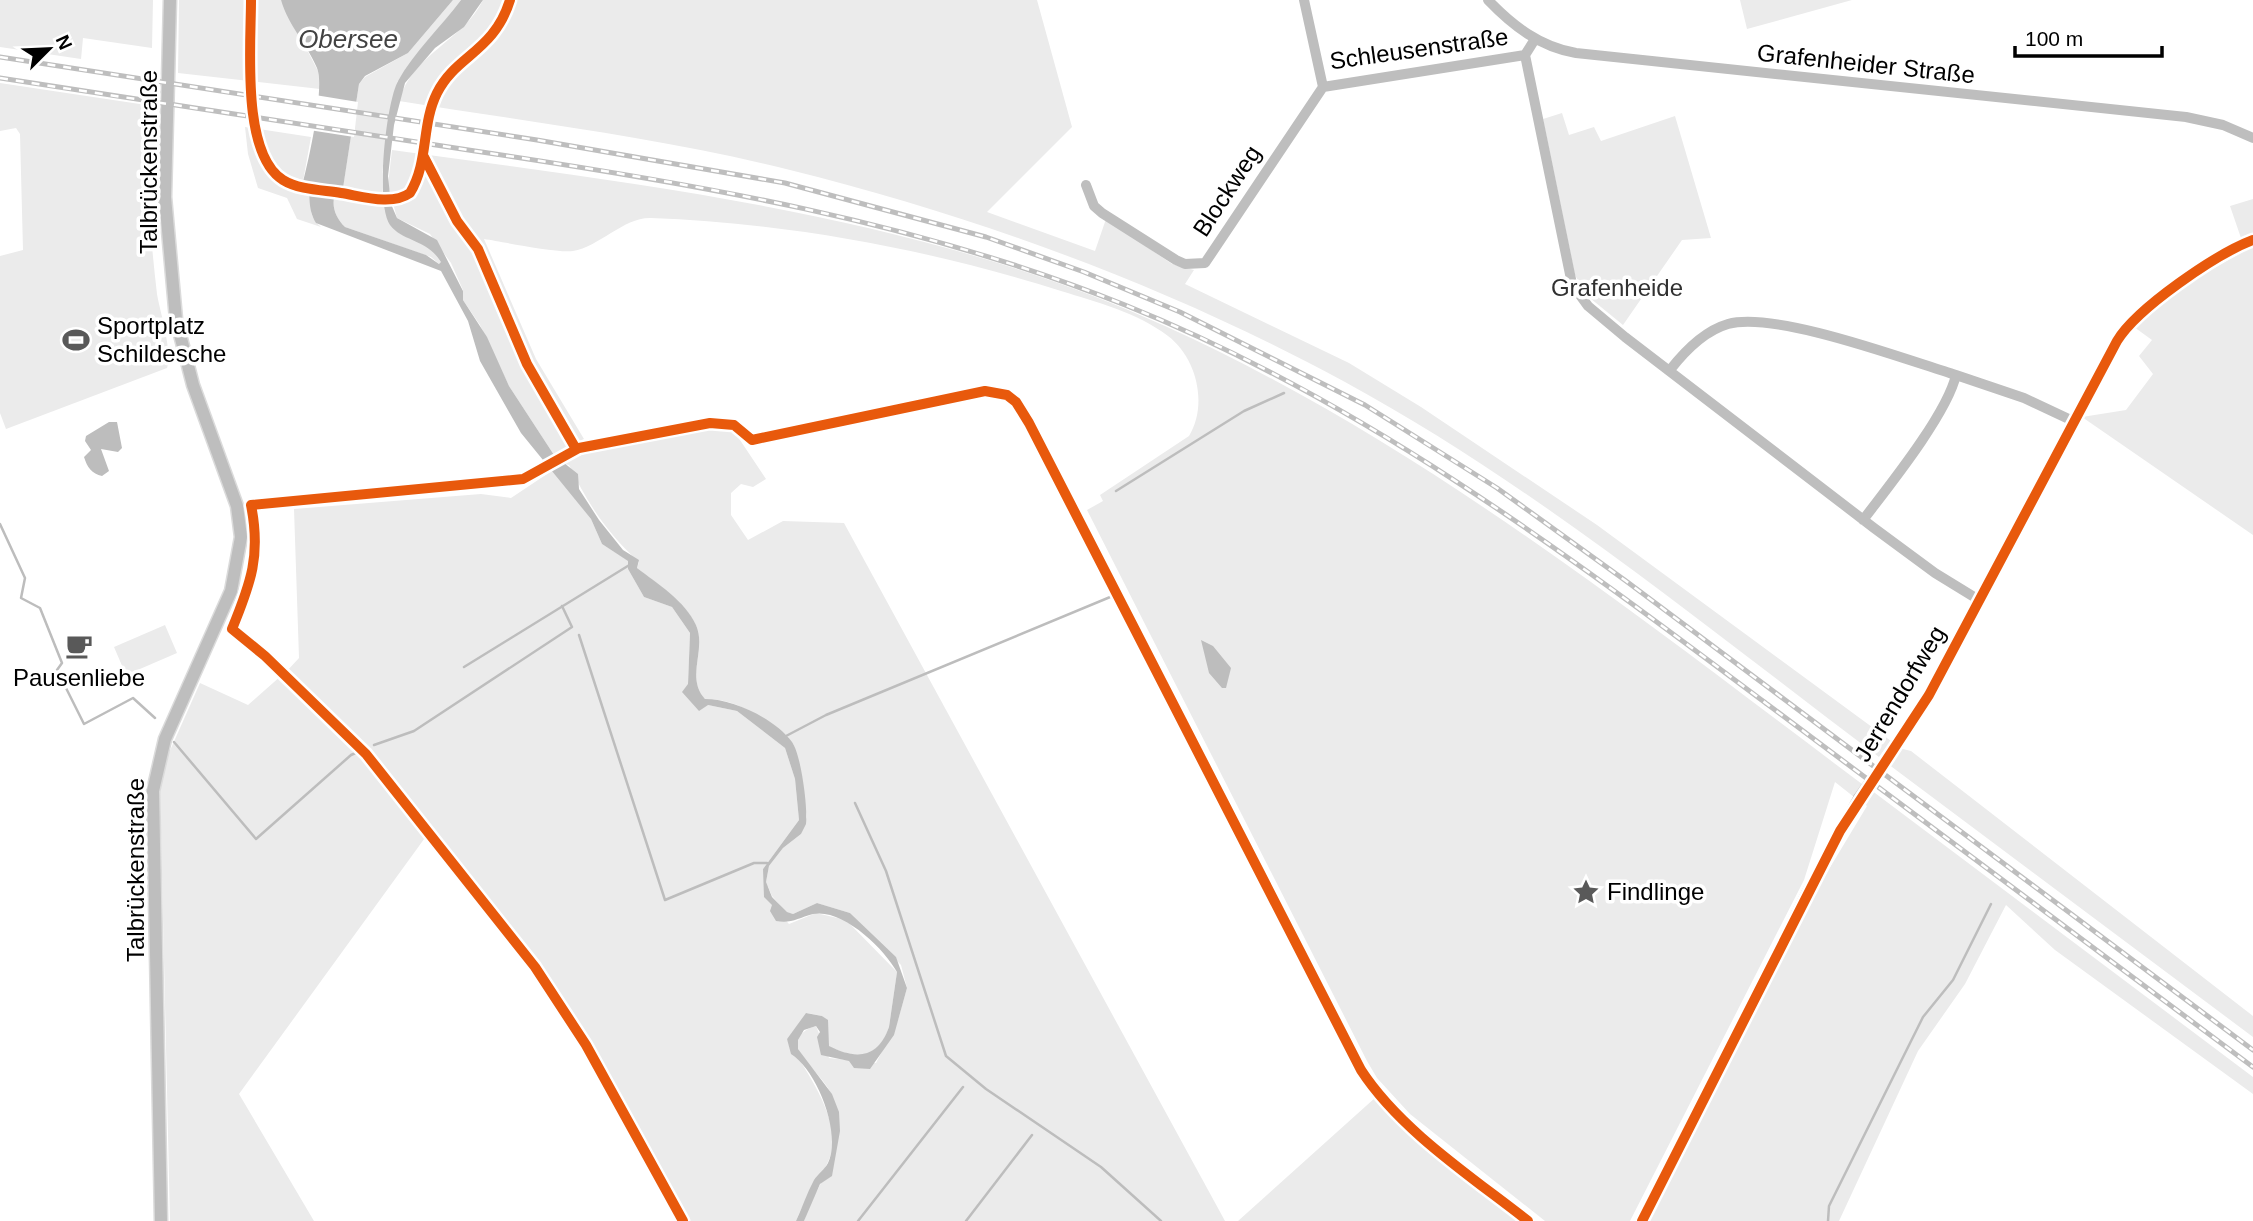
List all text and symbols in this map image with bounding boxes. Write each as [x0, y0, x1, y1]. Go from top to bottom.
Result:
north arrow [14, 14, 84, 84]
scale bar [2015, 14, 2162, 58]
street label: Schleusenstraße [1328, 23, 1510, 74]
water label: Obersee [298, 24, 398, 54]
text: 100 m [2025, 27, 2083, 50]
text: N [52, 32, 76, 53]
street label: Grafenheider Straße [1756, 39, 1976, 88]
street label: Talbrückenstraße [135, 70, 162, 254]
street label: Blockweg [1187, 140, 1266, 241]
park label: Grafenheide [1551, 274, 1683, 301]
place label: Sportplatz Schildesche [97, 312, 226, 367]
sports icon: Sportplatz Schildesche [61, 325, 91, 355]
street label: Jerrendorfweg [1848, 621, 1951, 766]
cafe icon: Pausenliebe [64, 631, 94, 661]
place label: Pausenliebe [13, 664, 145, 691]
street label: Talbrückenstraße [122, 778, 149, 962]
place icon: Findlinge [1571, 877, 1601, 907]
place label: Findlinge [1607, 878, 1704, 905]

